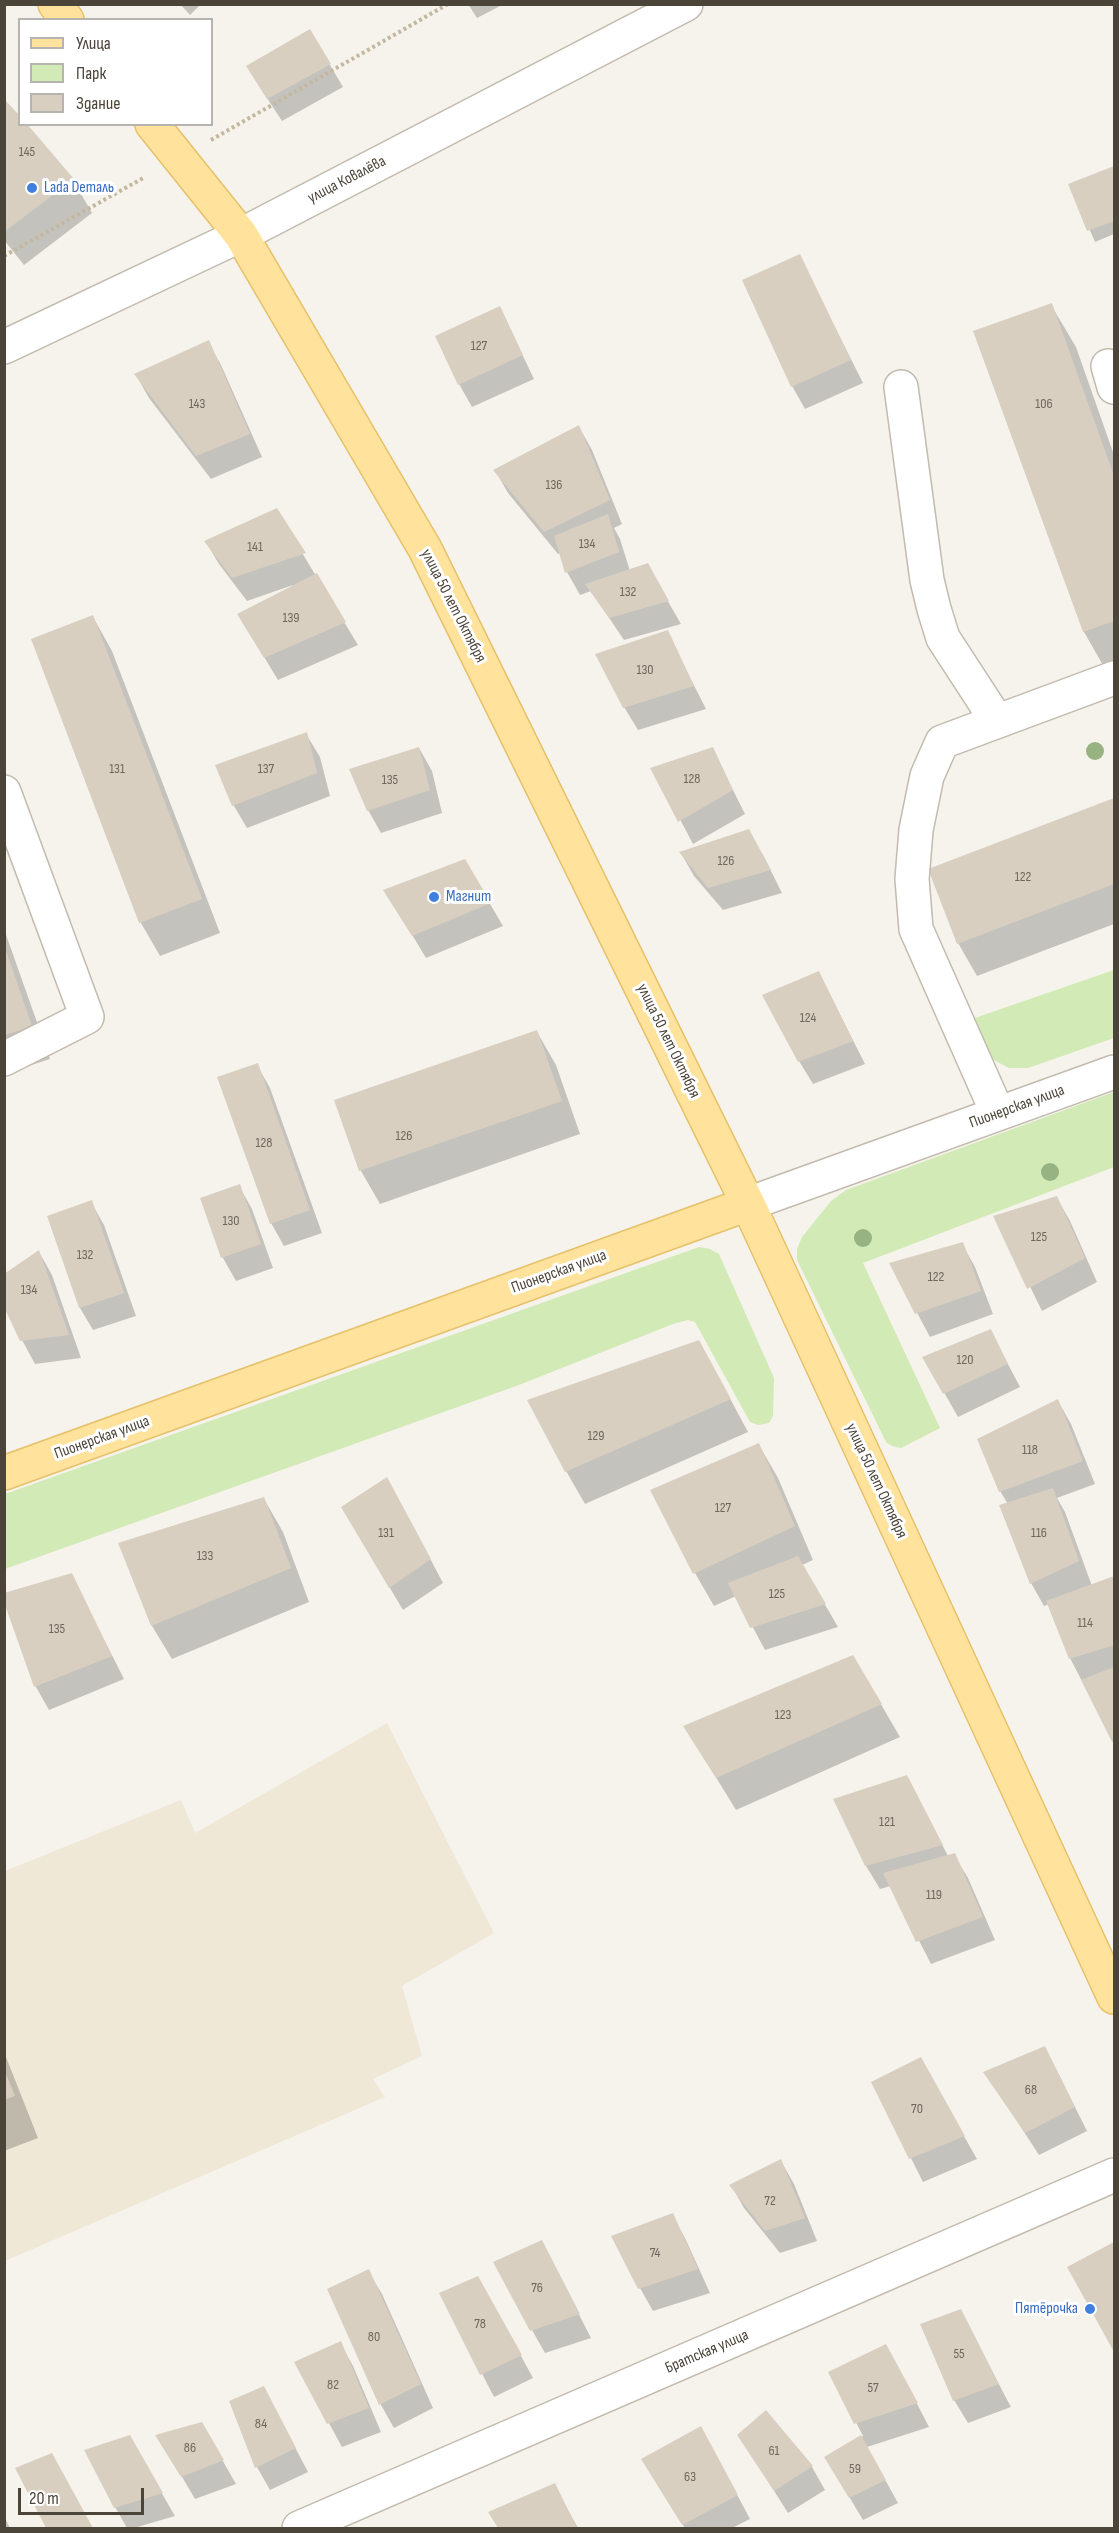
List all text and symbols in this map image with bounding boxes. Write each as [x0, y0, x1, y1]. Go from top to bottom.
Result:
legend [18, 18, 213, 126]
text: Улица [76, 33, 111, 54]
text: Парк [76, 63, 106, 84]
text: Здание [76, 93, 121, 114]
house number: 145 [19, 144, 35, 160]
street label: улица Ковалёва [305, 152, 389, 208]
place label: Lada Dеталь [44, 178, 114, 198]
marker: Lada Dеталь [25, 181, 39, 195]
house number: 127 [471, 338, 487, 354]
house number: 143 [189, 396, 205, 412]
house number: 106 [1035, 396, 1053, 412]
house number: 136 [546, 477, 562, 493]
house number: 134 [579, 536, 595, 552]
house number: 141 [247, 539, 263, 555]
street label: улица 50 лет Октября [416, 546, 490, 666]
house number: 132 [620, 584, 636, 600]
house number: 139 [283, 610, 299, 626]
house number: 130 [636, 662, 654, 678]
house number: 131 [109, 761, 125, 777]
house number: 137 [258, 761, 274, 777]
house number: 128 [684, 771, 700, 787]
house number: 135 [382, 772, 398, 788]
house number: 126 [718, 853, 734, 869]
house number: 122 [1015, 869, 1031, 885]
place label: Магнит [446, 887, 491, 907]
marker: Магнит [427, 890, 441, 904]
street label: улица 50 лет Октября [632, 981, 704, 1101]
house number: 124 [800, 1010, 816, 1026]
street label: Пионерская улица [967, 1081, 1067, 1133]
house number: 126 [396, 1128, 412, 1144]
house number: 128 [256, 1135, 272, 1151]
house number: 130 [222, 1213, 240, 1229]
house number: 125 [1031, 1229, 1047, 1245]
street label: Пионерская улица [509, 1246, 609, 1298]
house number: 132 [77, 1247, 93, 1263]
house number: 122 [928, 1269, 944, 1285]
house number: 134 [21, 1282, 37, 1298]
house number: 120 [956, 1352, 974, 1368]
street label: Пионерская улица [52, 1412, 152, 1464]
street label: улица 50 лет Октября [841, 1420, 911, 1542]
house number: 129 [587, 1428, 605, 1444]
house number: 118 [1022, 1442, 1038, 1458]
house number: 127 [715, 1500, 731, 1516]
house number: 131 [378, 1525, 394, 1541]
house number: 116 [1031, 1525, 1047, 1541]
house number: 133 [197, 1548, 213, 1564]
house number: 125 [769, 1586, 785, 1602]
house number: 114 [1077, 1615, 1093, 1631]
house number: 135 [49, 1621, 65, 1637]
house number: 123 [775, 1707, 791, 1723]
house number: 121 [879, 1814, 895, 1830]
house number: 119 [926, 1887, 942, 1903]
house number: 68 [1025, 2082, 1037, 2098]
house number: 70 [911, 2101, 923, 2117]
house number: 72 [764, 2193, 776, 2209]
house number: 74 [650, 2245, 660, 2261]
house number: 76 [531, 2280, 543, 2296]
place label: Пятёрочка [1015, 2299, 1078, 2319]
marker: Пятёрочка [1083, 2302, 1097, 2316]
house number: 78 [474, 2316, 486, 2332]
street label: Братская улица [662, 2326, 752, 2378]
house number: 80 [368, 2329, 380, 2345]
house number: 55 [953, 2346, 965, 2362]
house number: 82 [327, 2377, 339, 2393]
house number: 57 [867, 2380, 879, 2396]
house number: 84 [255, 2416, 267, 2432]
house number: 86 [184, 2440, 196, 2456]
house number: 61 [768, 2443, 780, 2459]
house number: 59 [849, 2461, 861, 2477]
house number: 63 [684, 2469, 696, 2485]
scale bar [21, 2476, 147, 2514]
text: 20 m [29, 2488, 59, 2509]

